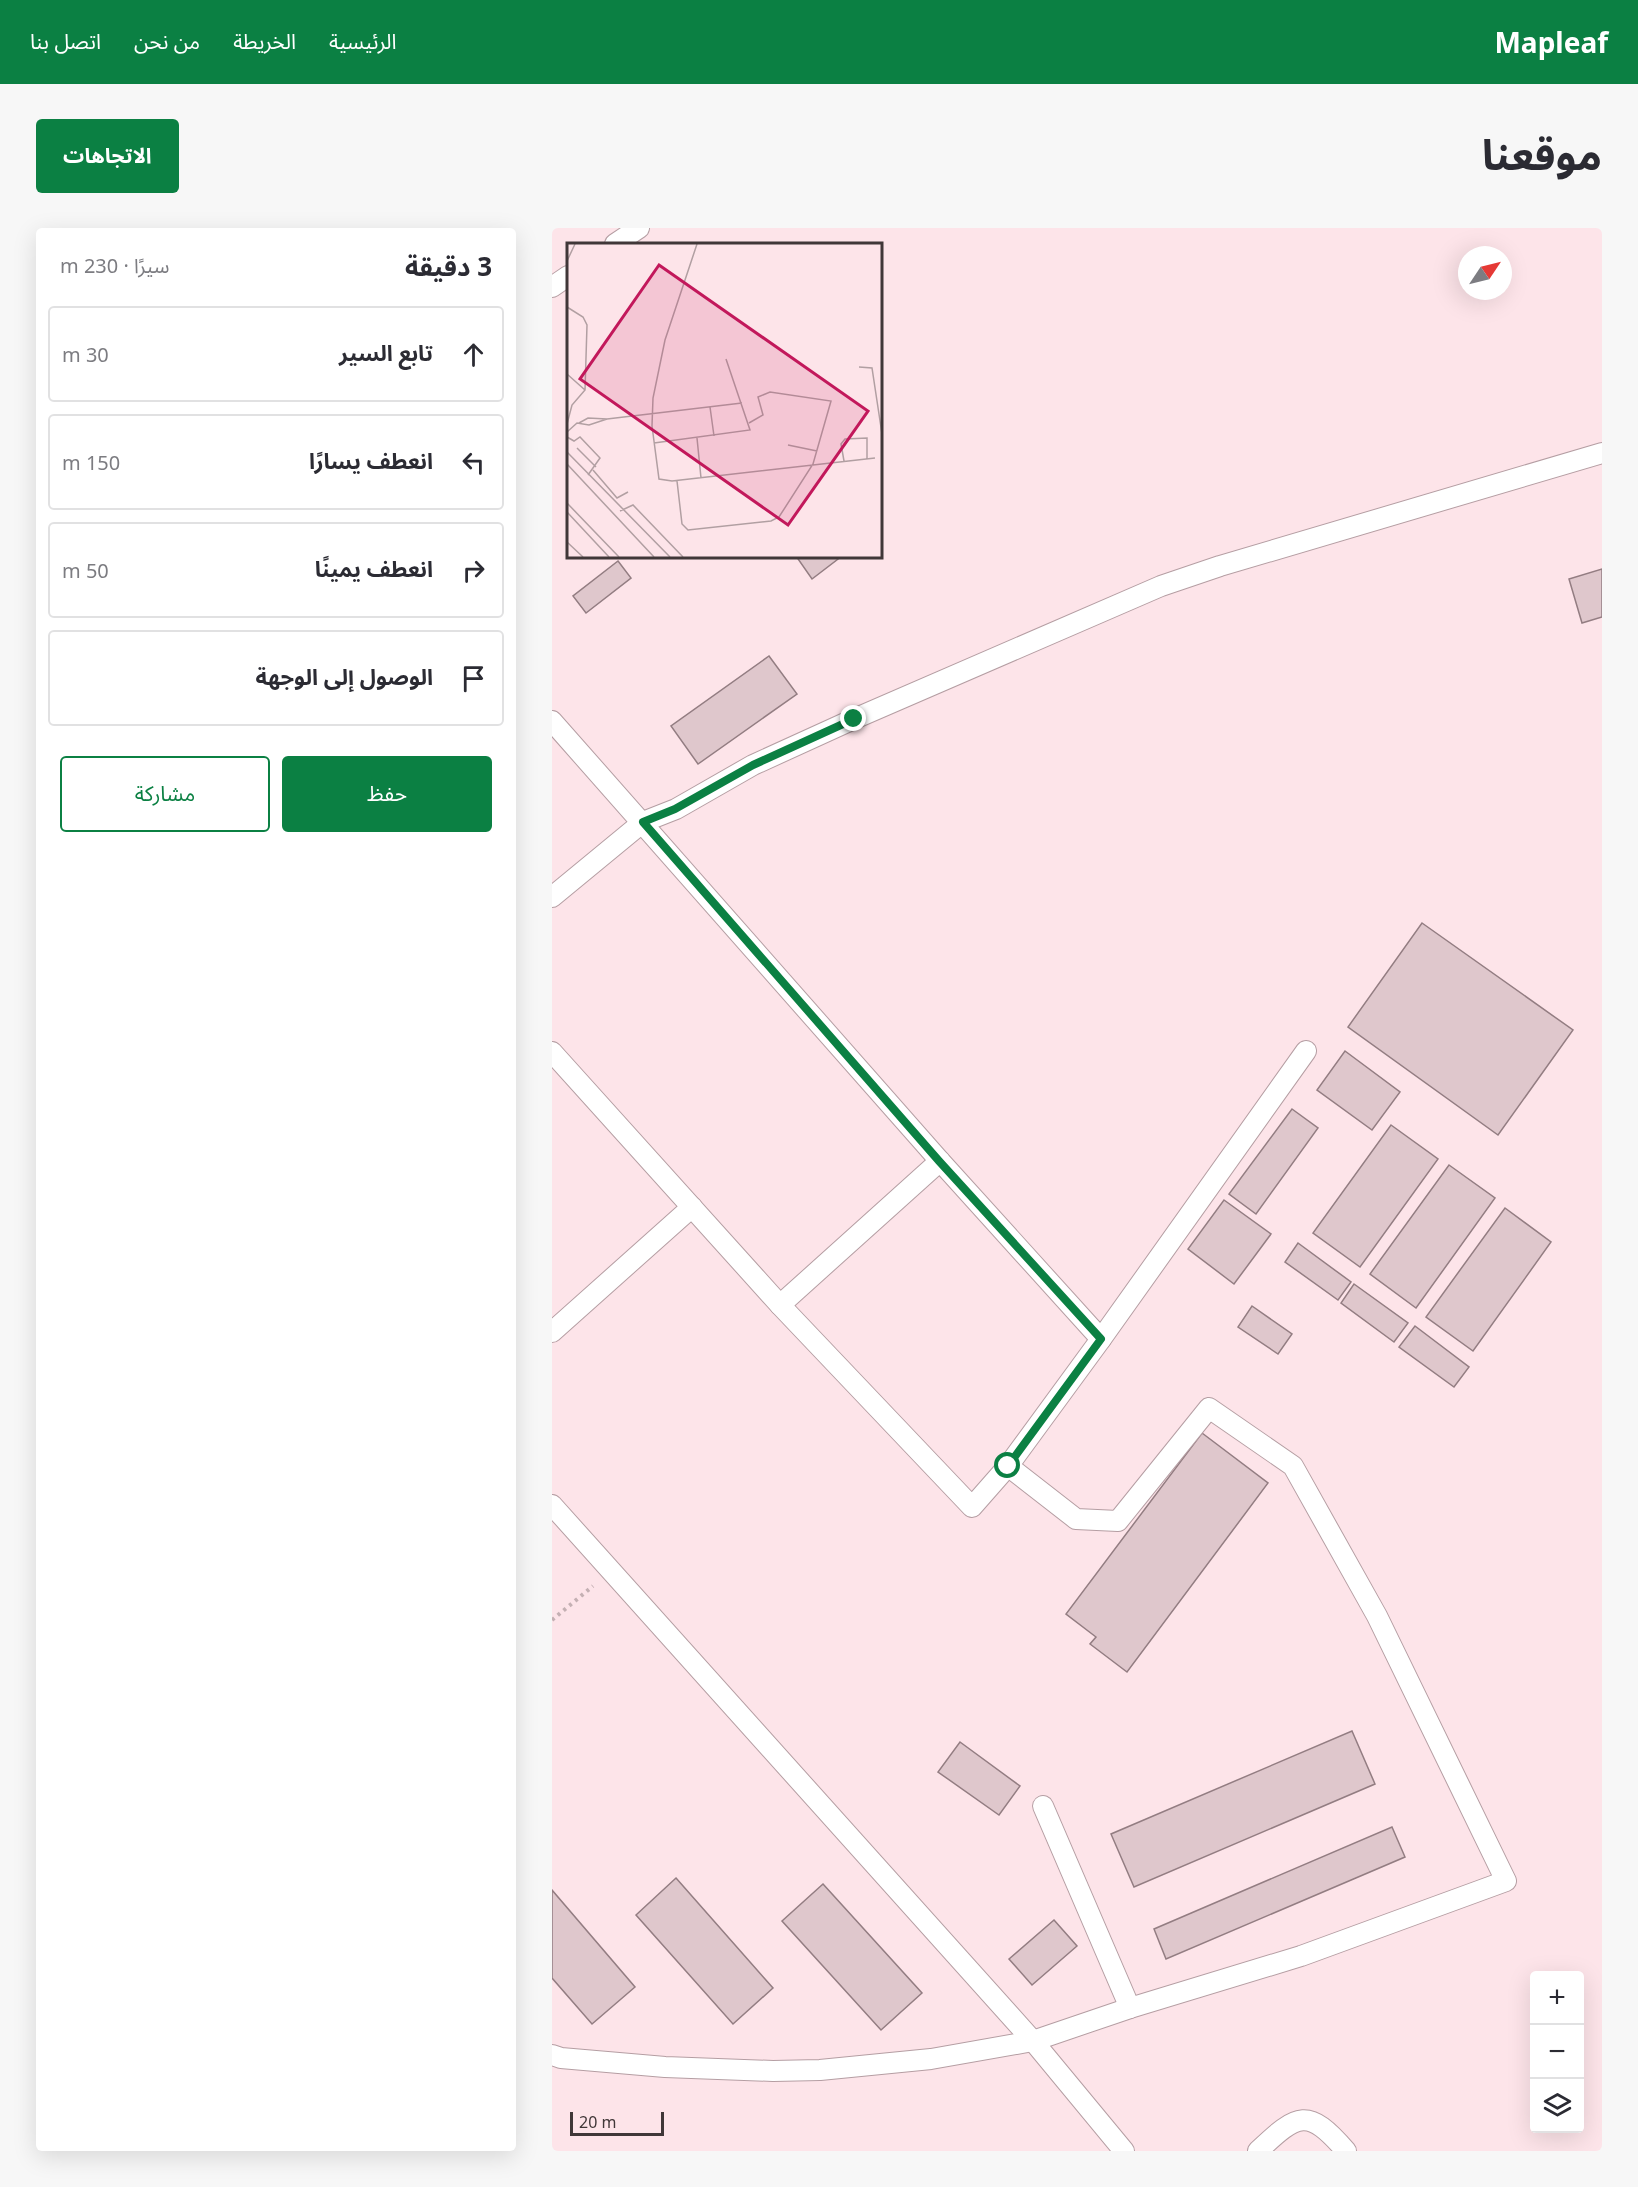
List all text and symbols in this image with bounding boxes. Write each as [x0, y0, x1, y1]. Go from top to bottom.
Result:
text: Mapleaf [1494, 23, 1608, 61]
text: اتصل بنا [30, 27, 101, 55]
text: من نحن [134, 27, 200, 55]
text: الخريطة [233, 27, 296, 55]
text: الرئيسية [329, 27, 397, 55]
button: الاتجاهات [36, 119, 179, 193]
text: موقعنا [1482, 125, 1602, 182]
inset map [567, 243, 882, 558]
north arrow [1458, 246, 1512, 300]
text: 3 دقيقة [405, 248, 492, 284]
text: سيرًا · 230 m [60, 252, 169, 279]
text: تابع السير [339, 337, 433, 367]
icon: ahead [457, 338, 490, 371]
text: 30 m [62, 341, 109, 368]
text: انعطف يسارًا [309, 445, 433, 475]
icon: left [457, 446, 490, 479]
text: 150 m [62, 449, 120, 476]
text: انعطف يمينًا [315, 553, 433, 583]
icon: right [457, 554, 490, 587]
text: 50 m [62, 557, 109, 584]
text: الوصول إلى الوجهة [255, 661, 433, 691]
icon: arrive [457, 662, 490, 695]
route end [840, 705, 866, 731]
button: مشاركة [60, 756, 270, 832]
button: حفظ [282, 756, 492, 832]
route start [994, 1452, 1020, 1478]
map controls [1530, 1971, 1584, 2133]
button: + [1530, 1971, 1584, 2025]
button: − [1530, 2025, 1584, 2079]
button: layers [1530, 2079, 1584, 2133]
scale bar [570, 2109, 664, 2136]
text: 20 m [579, 2111, 616, 2133]

